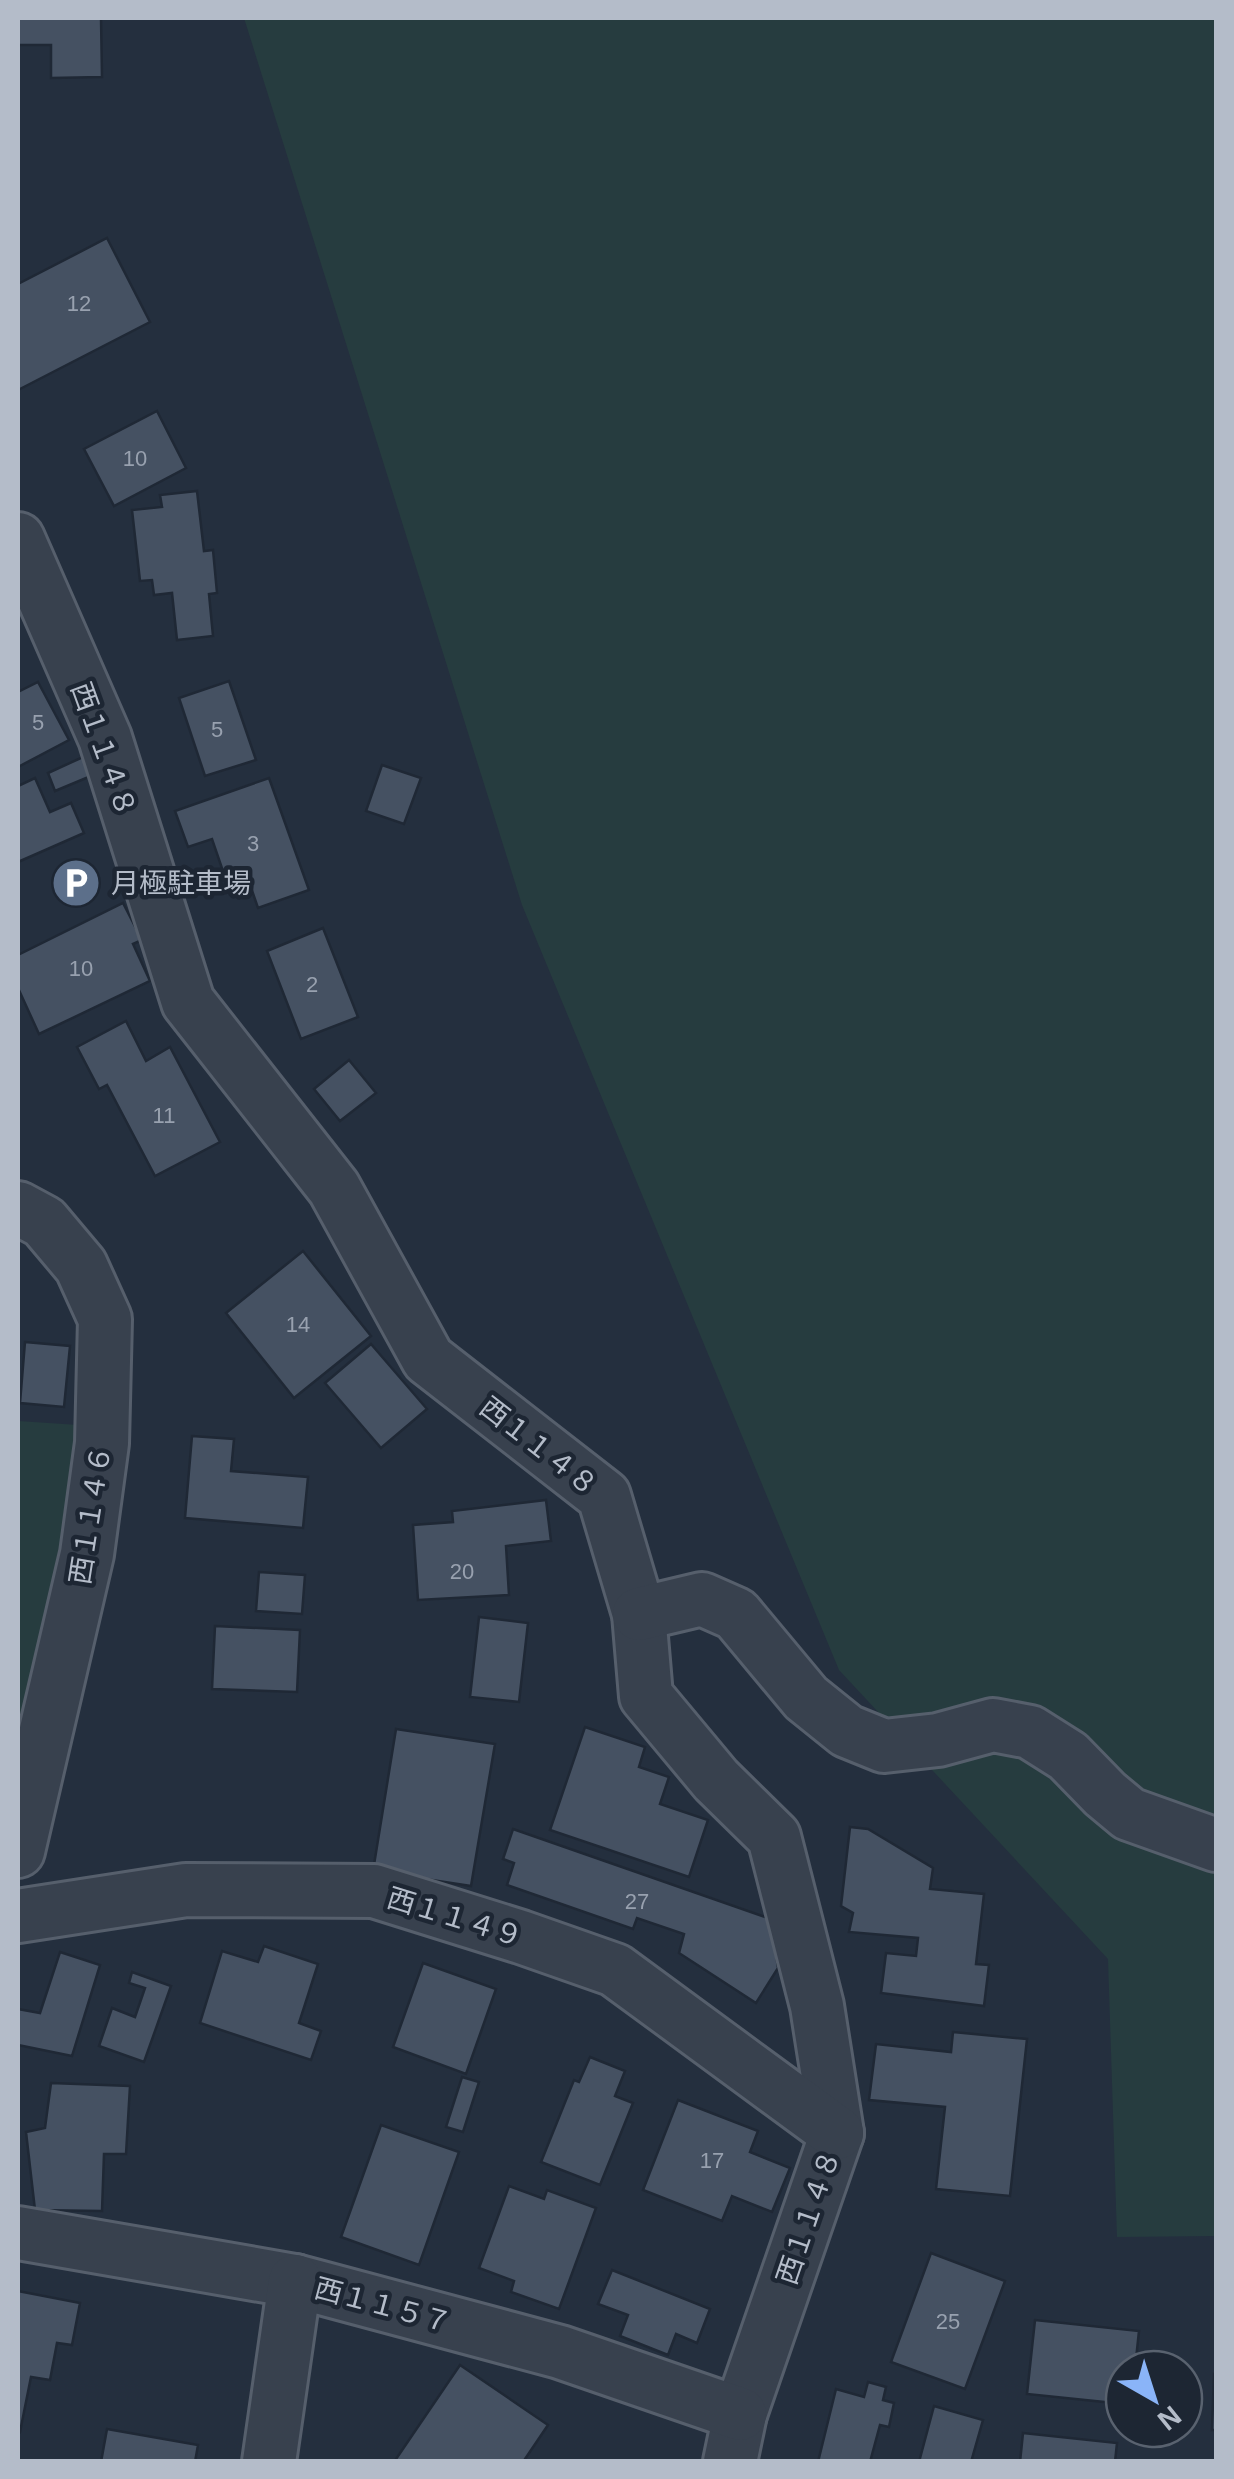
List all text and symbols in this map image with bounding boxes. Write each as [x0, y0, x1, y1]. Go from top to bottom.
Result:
house number: 12 [67, 291, 91, 316]
house number: 10 [123, 446, 147, 471]
street label: 西１１４８ [65, 678, 142, 820]
house number: 5 [32, 710, 44, 735]
house number: 5 [211, 717, 223, 742]
house number: 3 [247, 831, 259, 856]
parking icon: 月極駐車場 [50, 857, 102, 909]
place label: 月極駐車場 [111, 868, 251, 899]
house number: 10 [69, 956, 93, 981]
house number: 2 [306, 972, 318, 997]
house number: 11 [153, 1103, 175, 1128]
house number: 14 [286, 1312, 310, 1337]
street label: 西１１４８ [474, 1391, 603, 1502]
street label: 西１１４６ [64, 1444, 117, 1587]
house number: 20 [450, 1559, 474, 1584]
street label: 西１１４９ [383, 1882, 526, 1953]
house number: 27 [625, 1889, 649, 1914]
street label: 西１１４８ [771, 2146, 846, 2288]
house number: 17 [700, 2148, 724, 2173]
street label: 西１１５７ [311, 2272, 455, 2339]
house number: 25 [936, 2309, 960, 2334]
north arrow [1104, 2349, 1204, 2449]
text: N [1152, 2400, 1187, 2436]

